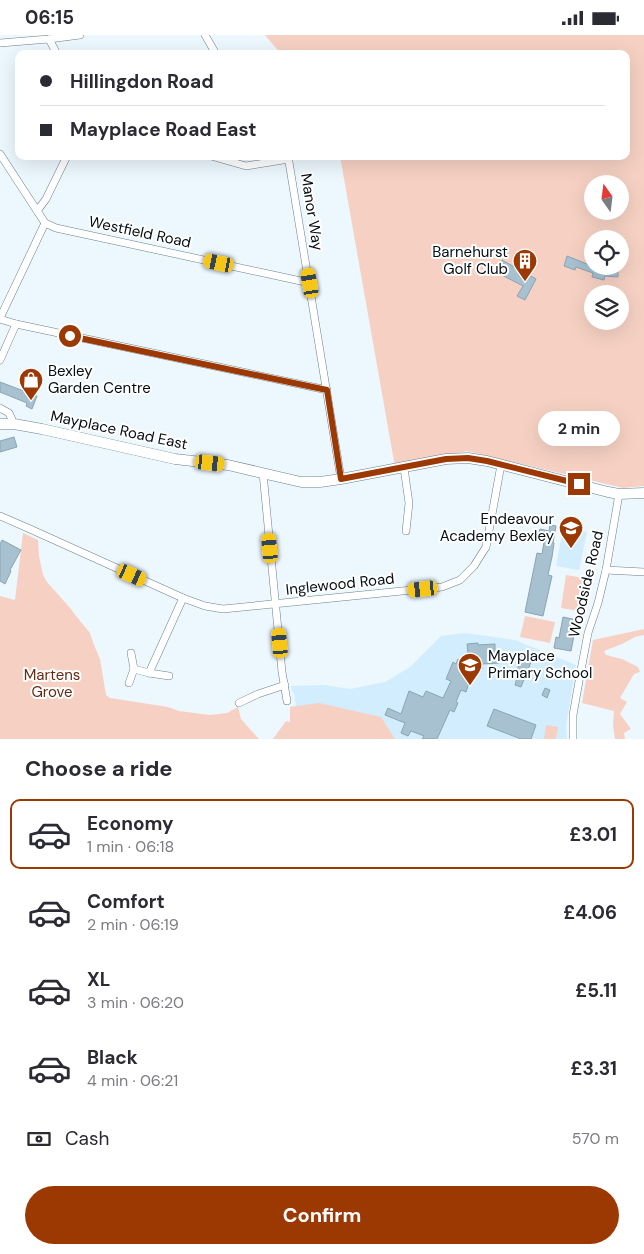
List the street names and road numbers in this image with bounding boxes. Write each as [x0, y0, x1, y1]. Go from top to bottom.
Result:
street label: Manor Way [296, 172, 328, 253]
street label: Westfield Road [87, 211, 193, 253]
street label: Mayplace Road East [49, 406, 189, 454]
street label: Woodside Road [564, 529, 608, 639]
street label: Inglewood Road [285, 568, 395, 600]

